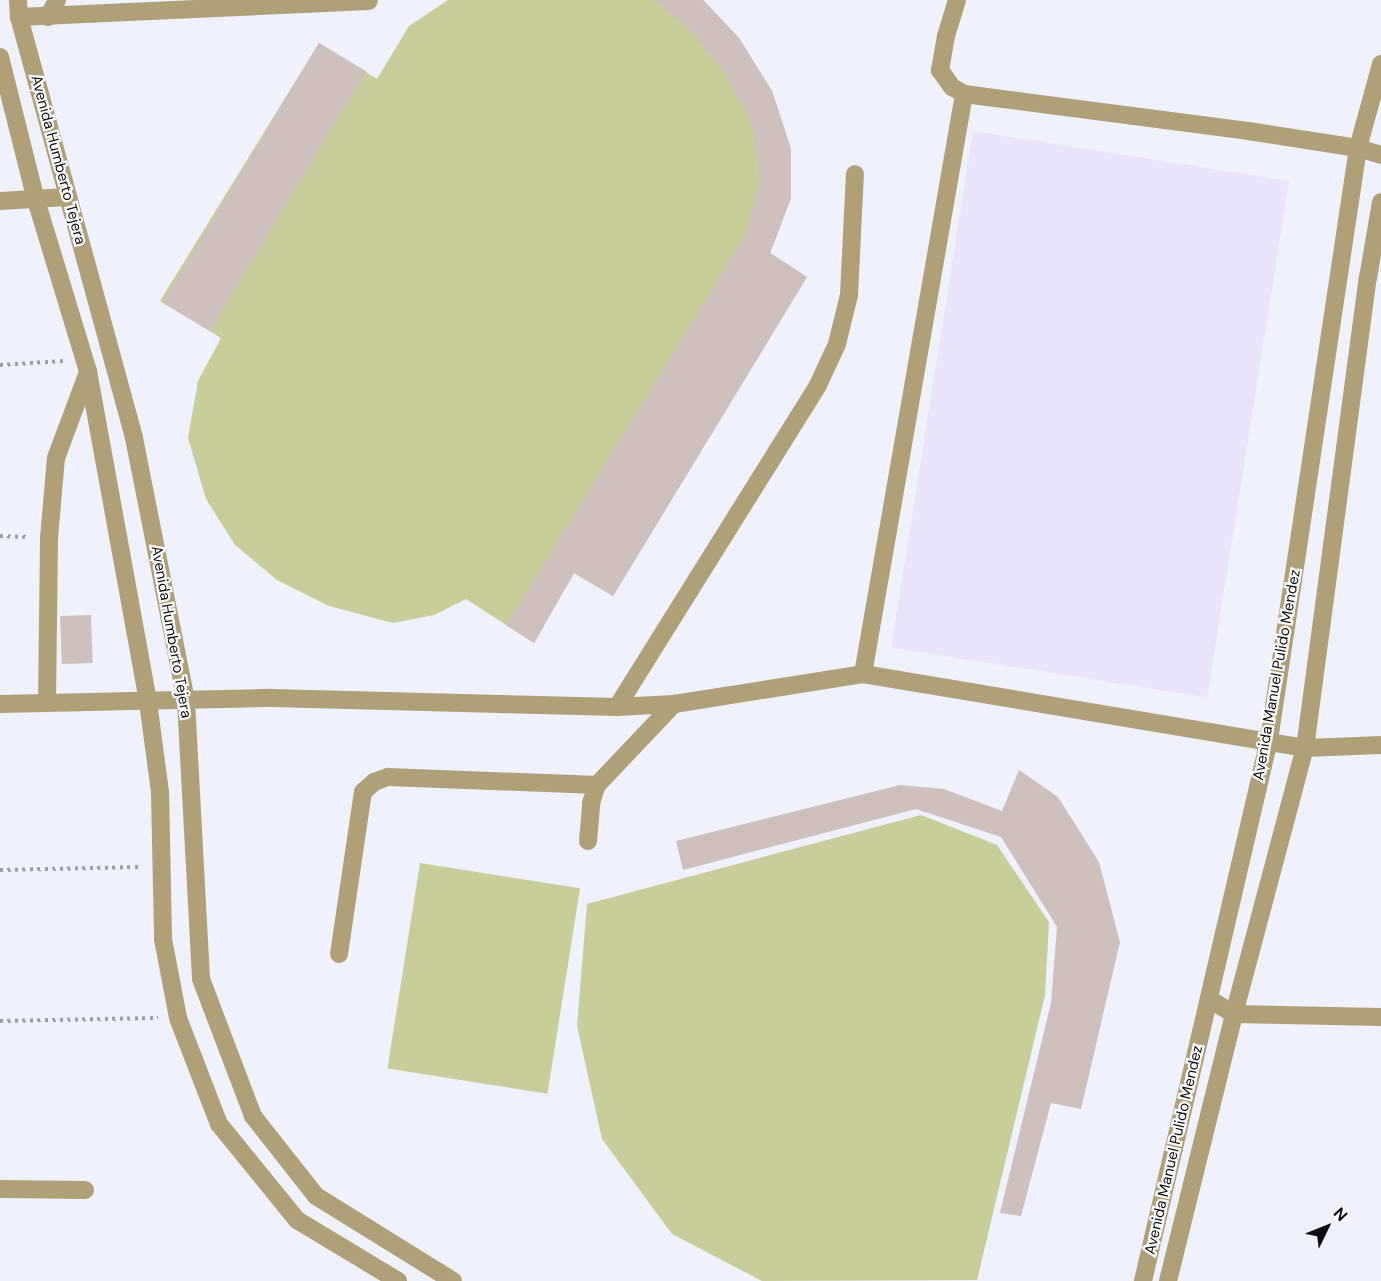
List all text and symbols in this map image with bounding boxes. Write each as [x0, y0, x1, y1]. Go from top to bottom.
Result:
street label: Avenida Humberto Tejera [27, 73, 89, 247]
street label: Avenida Humberto Tejera [147, 544, 195, 720]
street label: Avenida Manuel Pulido Mendez [1250, 568, 1304, 782]
street label: Avenida Manuel Pulido Mendez [1141, 1044, 1207, 1256]
north arrow [1297, 1197, 1357, 1257]
text: N [1329, 1203, 1352, 1226]

